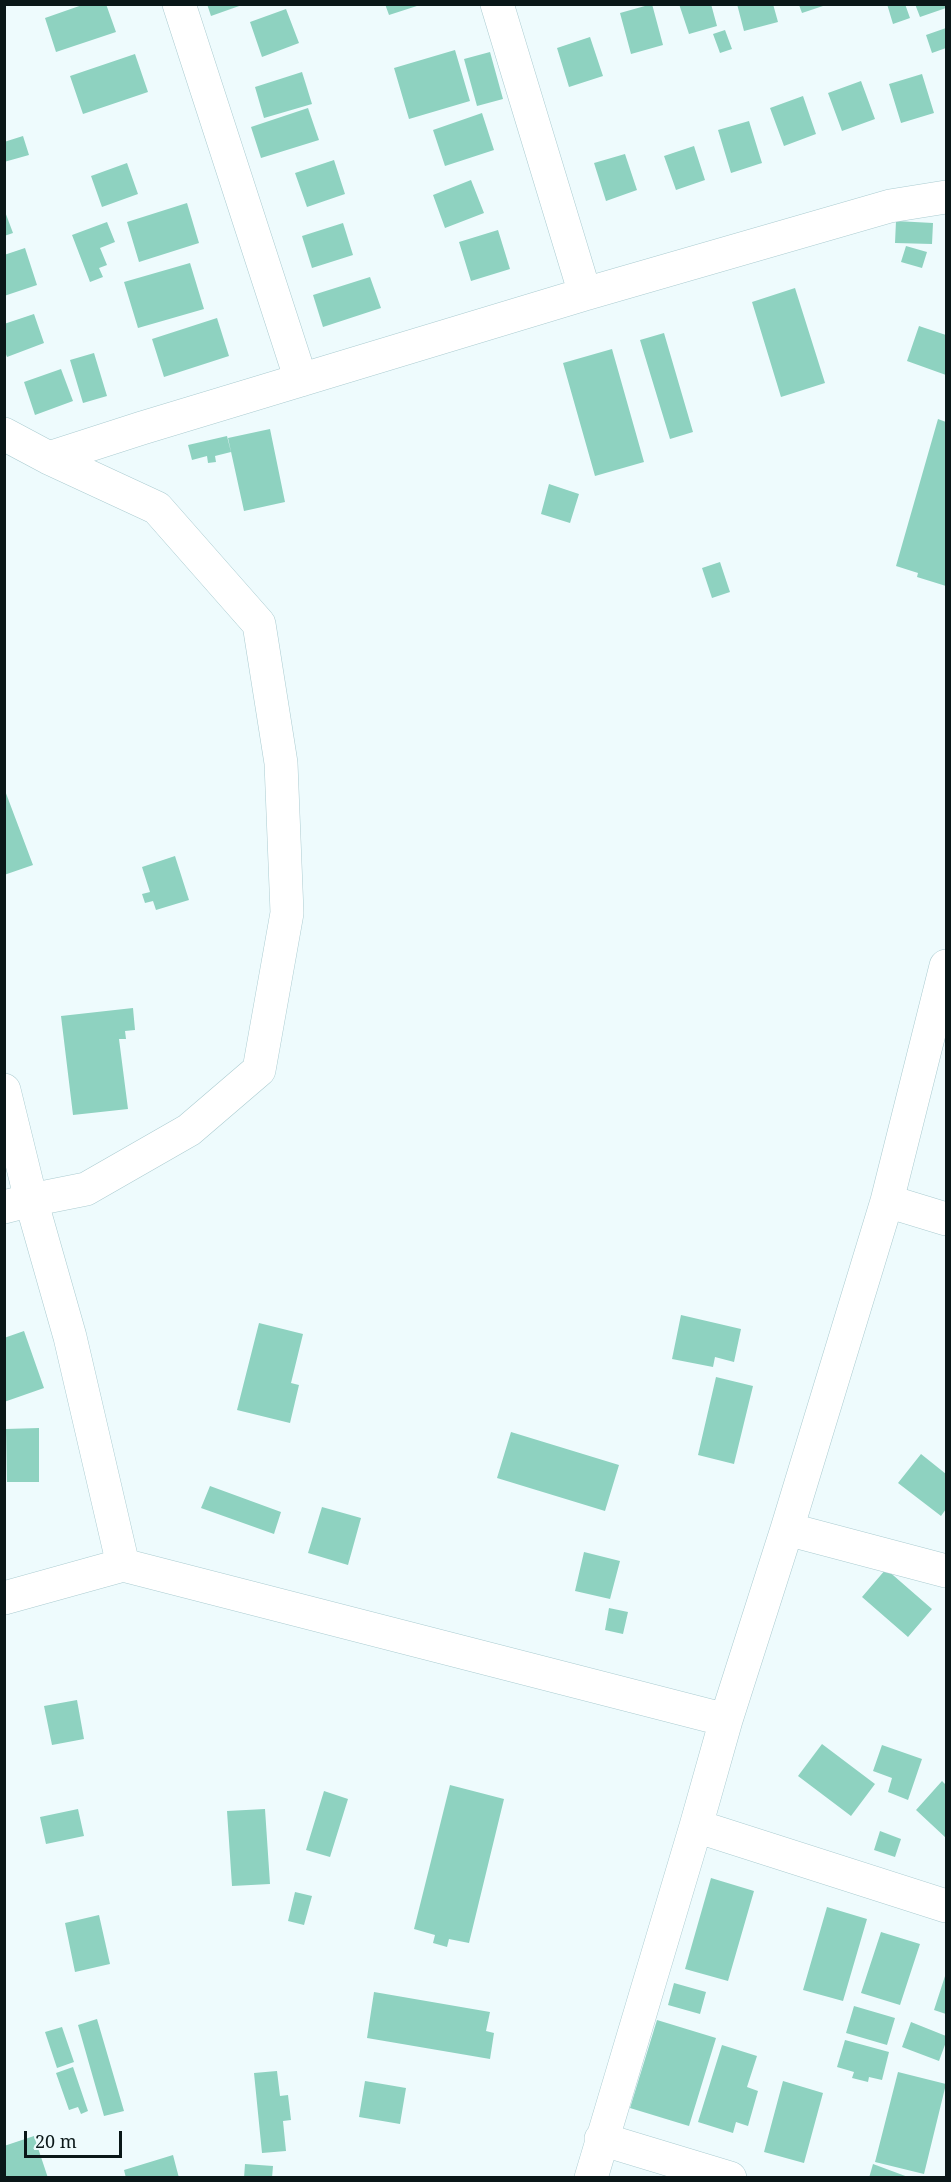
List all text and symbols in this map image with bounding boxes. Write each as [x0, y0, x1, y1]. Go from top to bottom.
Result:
scale bar [27, 2119, 124, 2157]
text: 20 m [35, 2129, 77, 2153]

